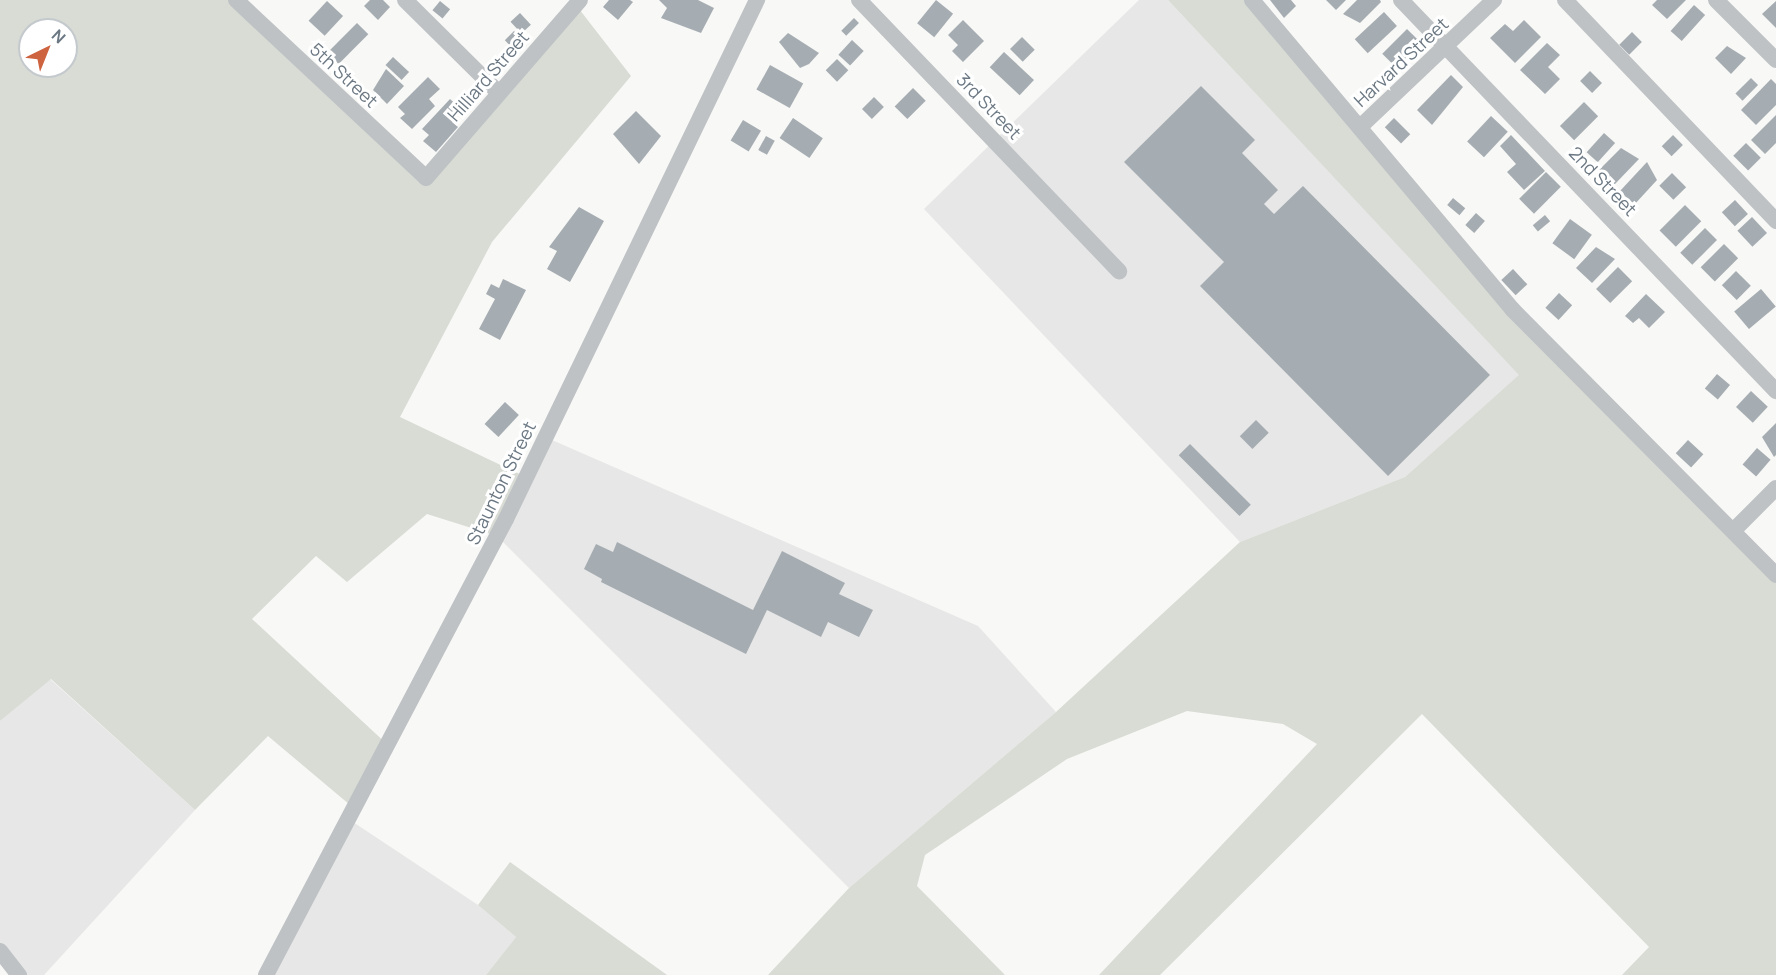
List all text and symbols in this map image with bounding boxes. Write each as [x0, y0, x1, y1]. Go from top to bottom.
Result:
street label: Harvard Street [1349, 13, 1453, 111]
north arrow [18, 18, 78, 78]
text: N [47, 24, 71, 48]
street label: Hilliard Street [443, 26, 533, 126]
street label: 5th Street [306, 38, 382, 112]
street label: 3rd Street [952, 69, 1026, 143]
street label: 2nd Street [1565, 142, 1641, 220]
street label: Staunton Street [462, 418, 540, 548]

